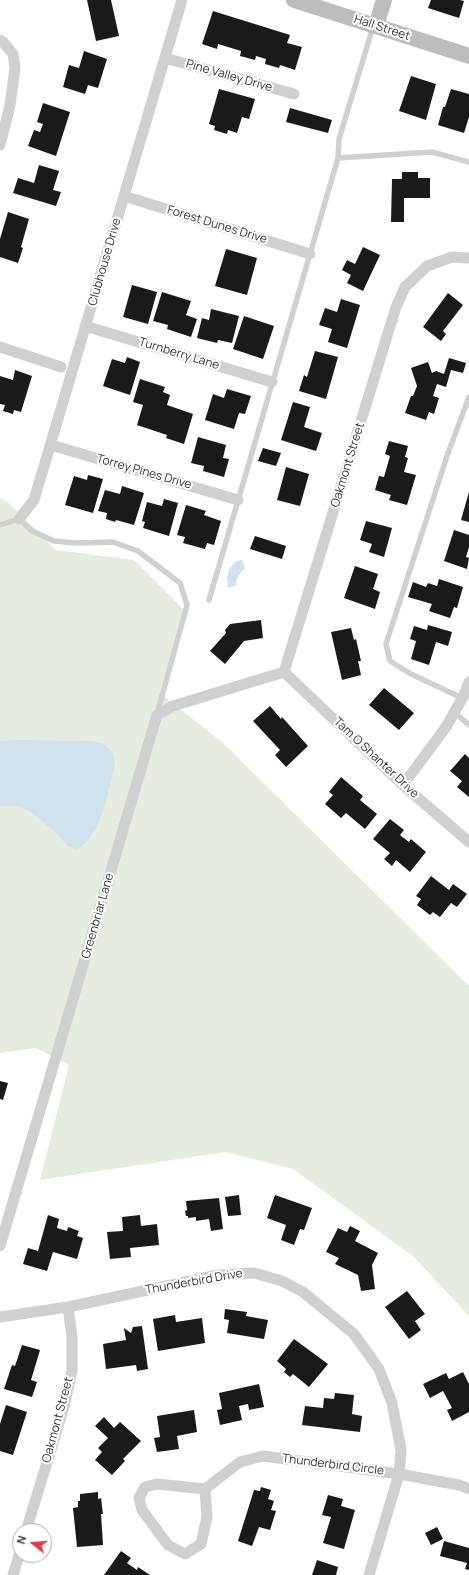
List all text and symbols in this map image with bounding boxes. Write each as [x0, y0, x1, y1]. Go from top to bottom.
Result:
street label: Hall Street [352, 12, 412, 44]
street label: Pine Valley Drive [184, 57, 274, 95]
street label: Forest Dunes Drive [165, 203, 269, 247]
street label: Clubhouse Drive [86, 216, 124, 308]
street label: Turnberry Lane [137, 335, 221, 373]
street label: Oakmont Street [328, 421, 368, 509]
street label: Torrey Pines Drive [95, 452, 193, 492]
street label: Tam O Shanter Drive [330, 715, 422, 801]
street label: Greenbriar Lane [79, 872, 117, 960]
street label: Thunderbird Drive [144, 1266, 244, 1298]
street label: Oakmont Street [40, 1376, 76, 1464]
street label: Thunderbird Circle [281, 1452, 385, 1478]
north arrow [12, 1523, 52, 1563]
text: N [13, 1534, 29, 1546]

